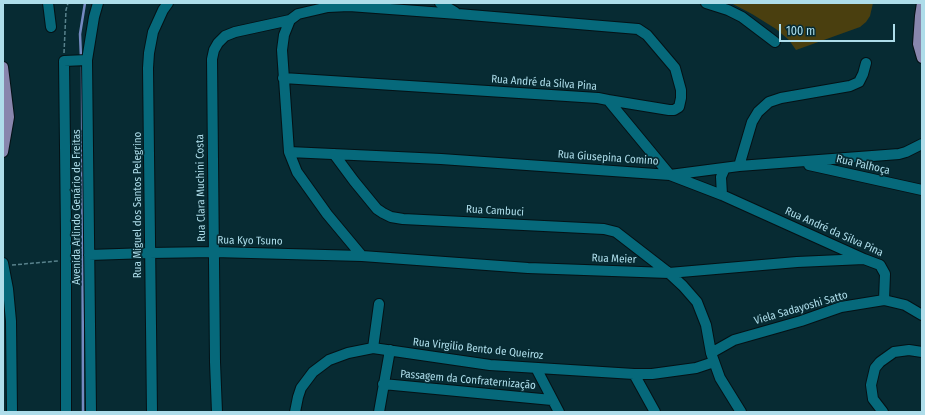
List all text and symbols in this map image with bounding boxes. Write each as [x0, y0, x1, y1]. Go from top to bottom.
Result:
scale bar [781, 16, 897, 42]
text: 100 m [786, 24, 815, 38]
street label: Rua André da Silva Pina [491, 73, 597, 93]
street label: Avenida Arlindo Genário de Freitas [70, 129, 84, 285]
street label: Rua Miguel dos Santos Pelegrino [131, 132, 145, 278]
street label: Rua Clara Muchini Costa [193, 134, 209, 242]
street label: Rua Giusepina Comino [557, 148, 659, 168]
street label: Rua Palhoça [835, 152, 891, 178]
street label: Rua Cambuci [466, 203, 524, 219]
street label: Rua André da Silva Pina [783, 204, 885, 260]
street label: Rua Kyo Tsuno [217, 234, 283, 248]
street label: Rua Meier [591, 252, 637, 266]
street label: Viela Sadayoshi Satto [753, 288, 849, 328]
street label: Rua Virgilio Bento de Queiroz [412, 336, 544, 362]
street label: Passagem da Confraternização [400, 367, 536, 393]

